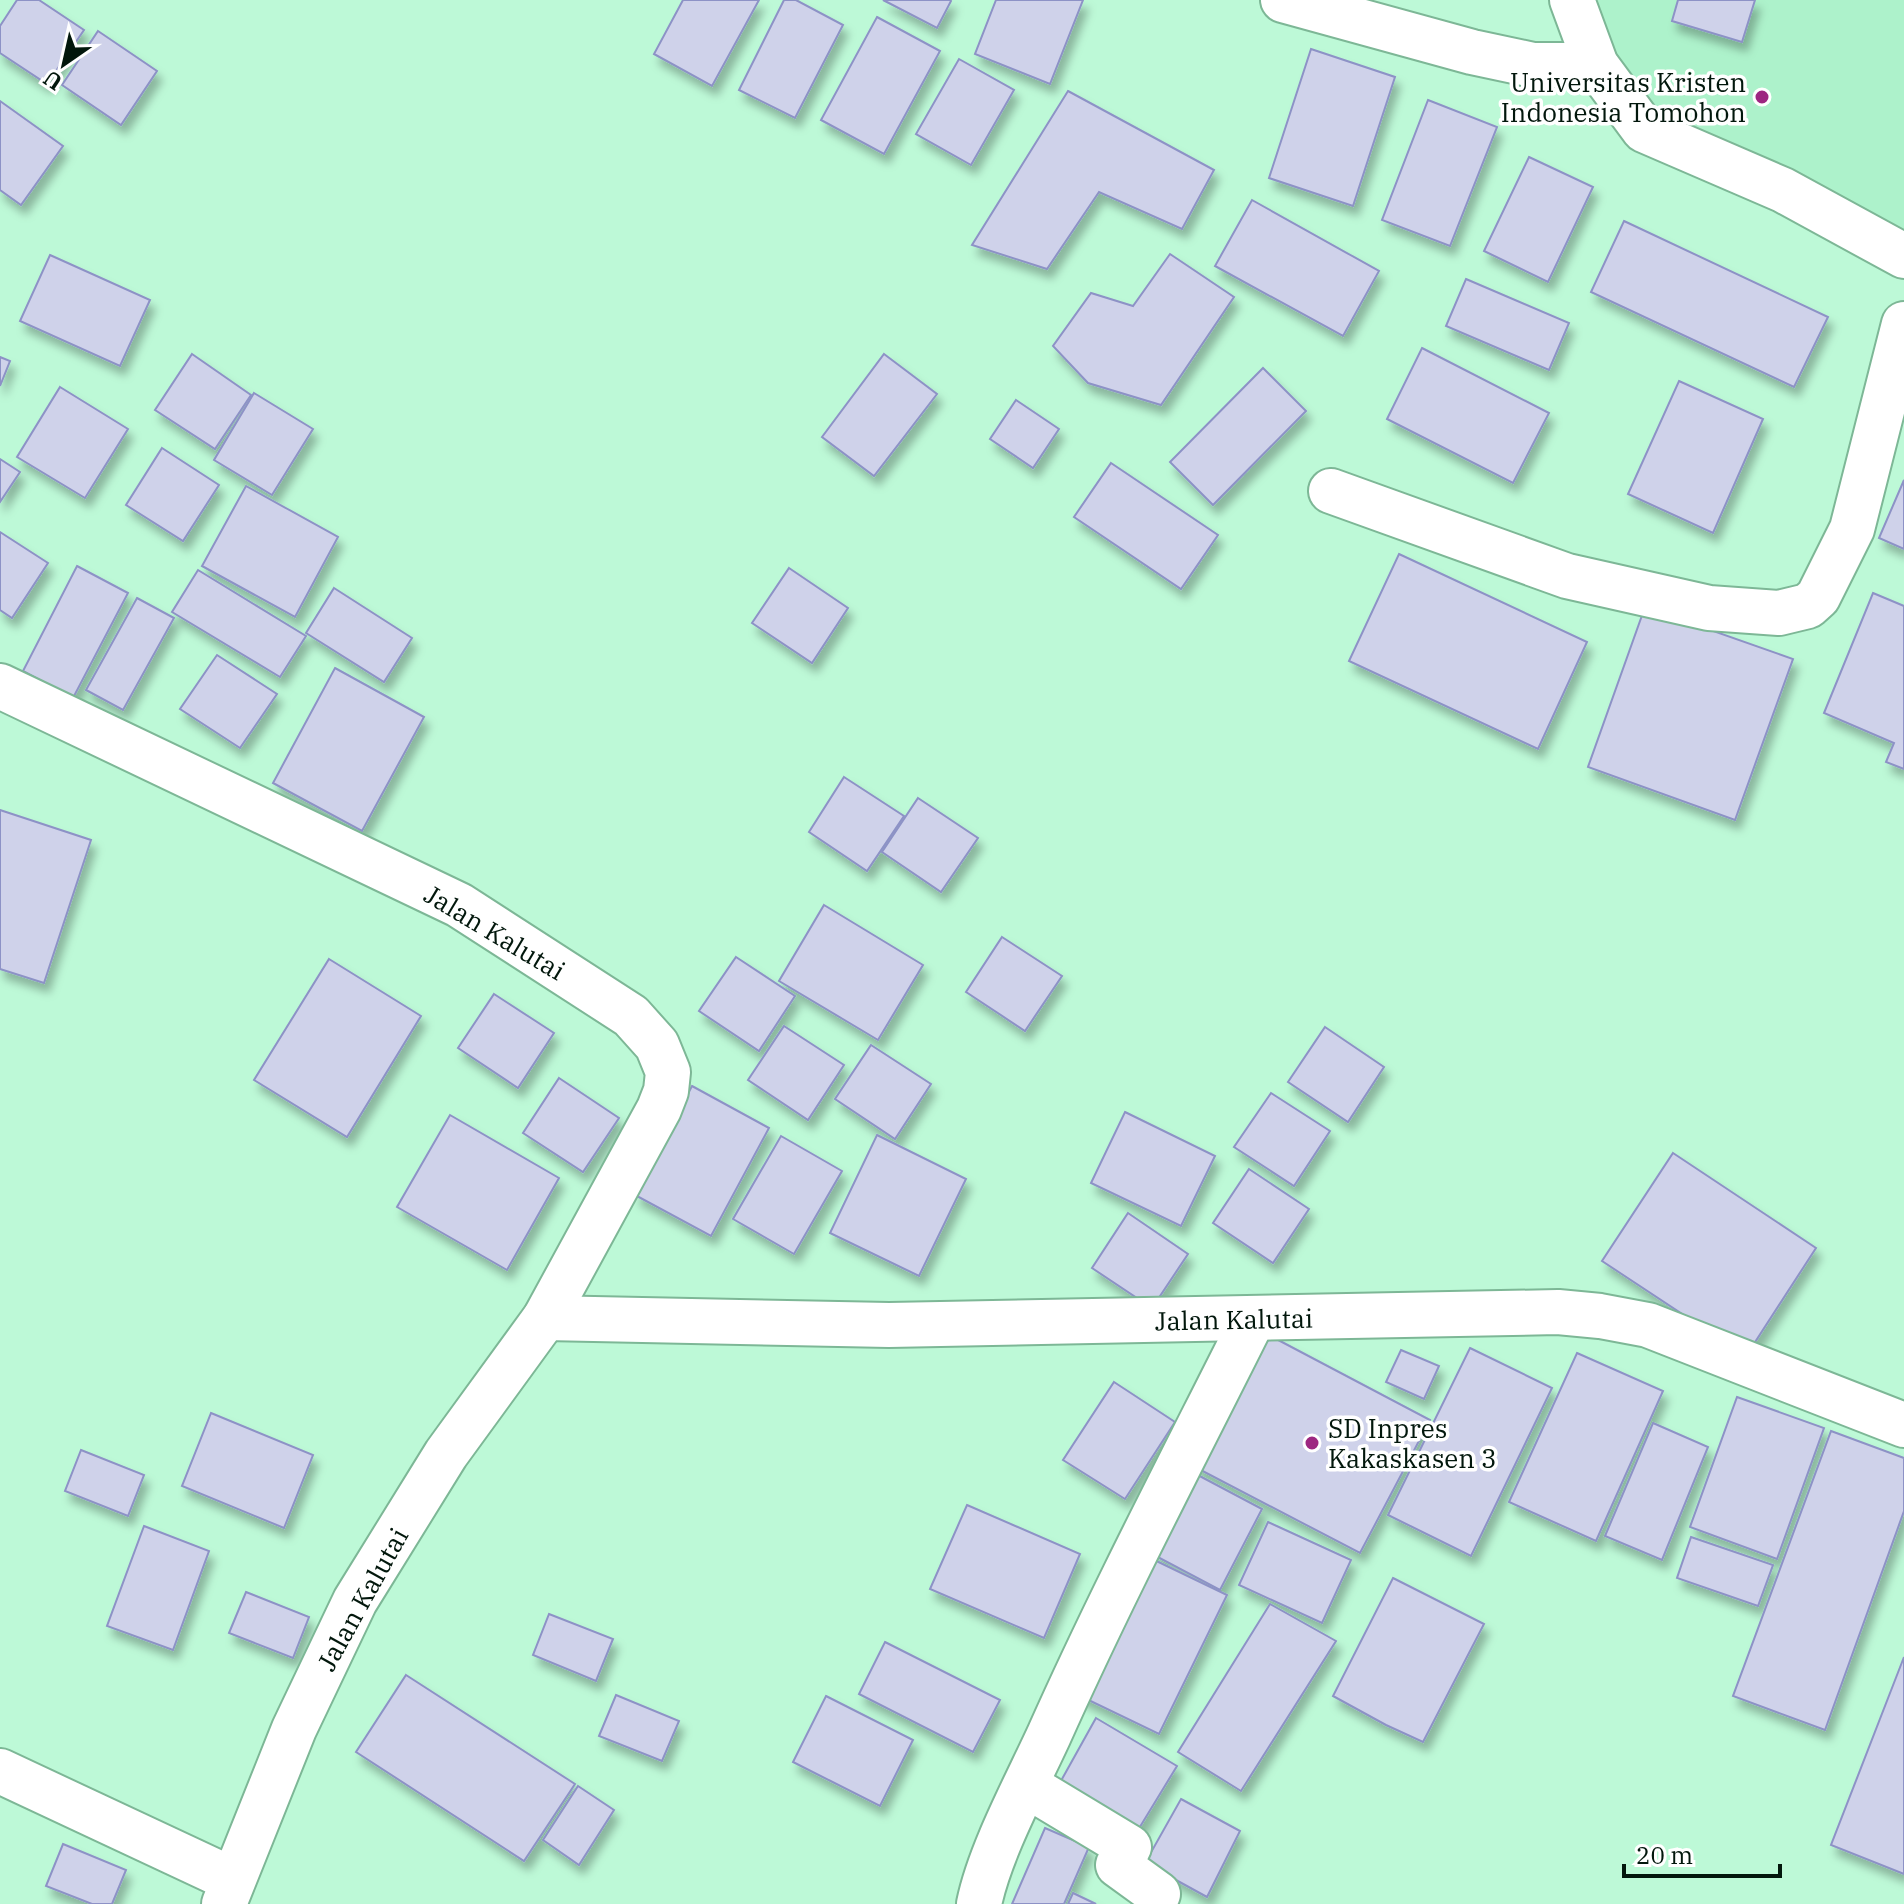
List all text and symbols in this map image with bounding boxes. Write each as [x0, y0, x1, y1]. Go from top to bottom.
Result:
north arrow [24, 24, 104, 104]
text: U [37, 64, 68, 98]
place label: Universitas Kristen Indonesia Tomohon [1501, 65, 1746, 129]
marker: Universitas Kristen Indonesia Tomohon [1753, 88, 1771, 106]
street label: Jalan Kalutai [418, 877, 572, 987]
street label: Jalan Kalutai [1155, 1301, 1313, 1337]
place label: SD Inpres Kakaskasen 3 [1328, 1411, 1497, 1475]
marker: SD Inpres Kakaskasen 3 [1303, 1434, 1321, 1452]
street label: Jalan Kalutai [309, 1522, 415, 1676]
scale bar [1624, 1828, 1780, 1878]
text: 20 m [1636, 1839, 1693, 1871]

